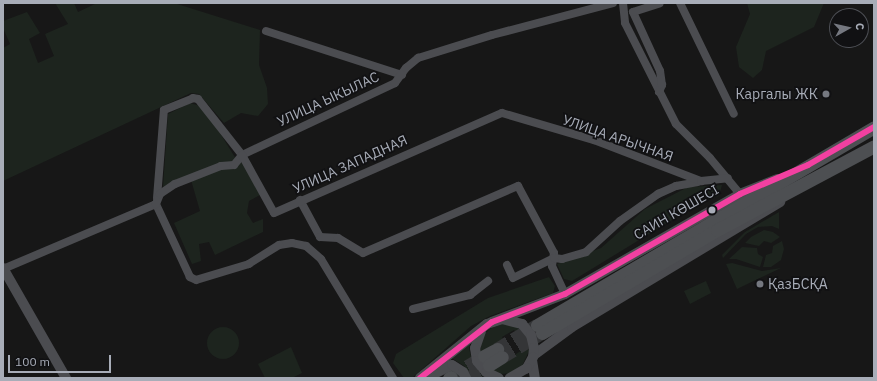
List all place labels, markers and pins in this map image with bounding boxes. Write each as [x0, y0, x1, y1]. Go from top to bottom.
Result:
place label: Каргалы ЖК [735, 86, 818, 102]
marker: Каргалы ЖК [821, 89, 831, 99]
unlabelled marker [707, 205, 717, 215]
place label: ҚазБСҚА [768, 276, 828, 292]
marker: ҚазБСҚА [755, 279, 765, 289]

